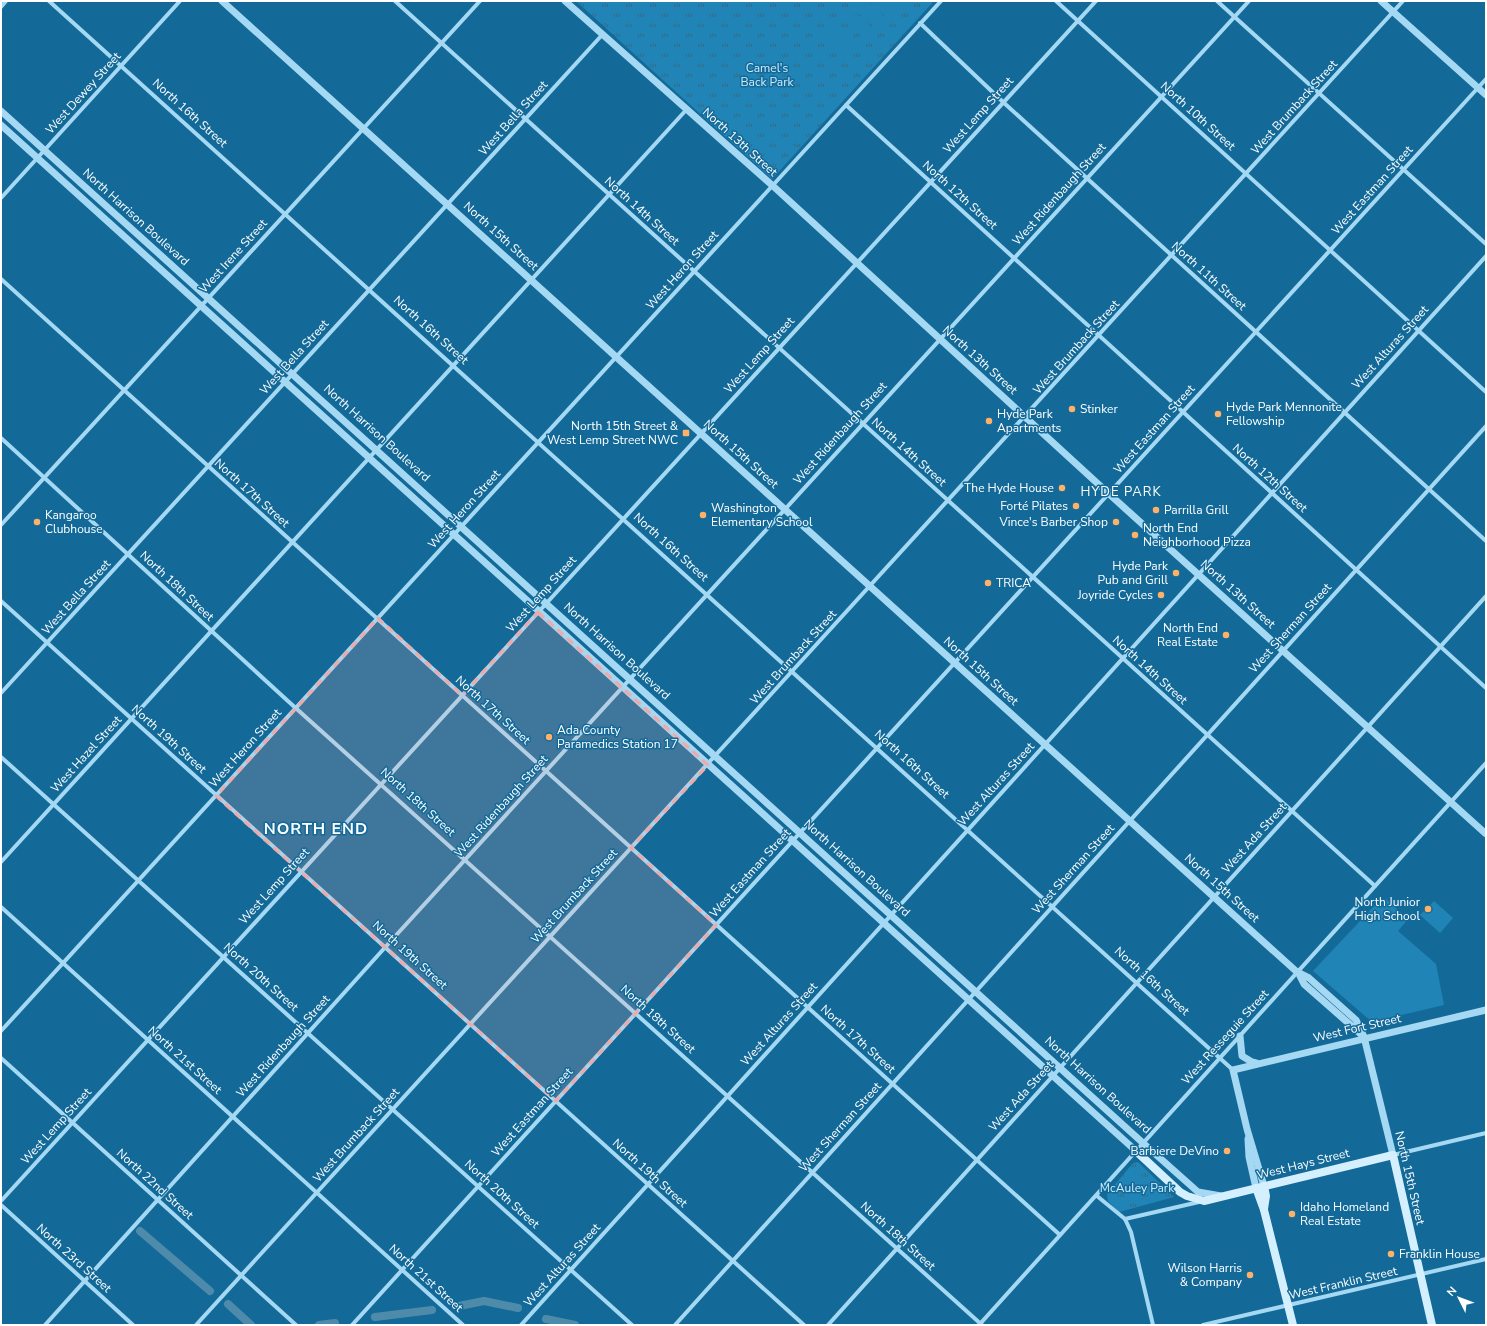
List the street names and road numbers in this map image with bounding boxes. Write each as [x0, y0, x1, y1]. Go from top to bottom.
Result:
street label: West Dewey Street [42, 48, 125, 138]
street label: West Brumback Street [1247, 56, 1341, 158]
street label: West Lemp Street [939, 73, 1017, 157]
street label: North 16th Street [149, 75, 231, 151]
street label: West Bella Street [475, 77, 551, 159]
street label: North 10th Street [1157, 78, 1239, 154]
street label: North 13th Street [699, 104, 781, 180]
street label: West Ridenbaugh Street [1009, 139, 1110, 249]
street label: West Eastman Street [1328, 142, 1417, 238]
street label: North 12th Street [919, 157, 1001, 233]
street label: North Harrison Boulevard [79, 165, 193, 269]
street label: North 14th Street [601, 173, 683, 249]
street label: North 15th Street [460, 198, 542, 274]
street label: West Irene Street [195, 215, 271, 297]
street label: West Heron Street [642, 227, 722, 313]
street label: North 11th Street [1168, 238, 1250, 314]
street label: North 16th Street [390, 292, 472, 368]
street label: West Brumback Street [1029, 296, 1123, 398]
street label: West Alturas Street [1348, 301, 1432, 392]
street label: West Lemp Street [720, 313, 798, 397]
street label: West Bella Street [256, 316, 332, 398]
street label: North 13th Street [939, 322, 1021, 398]
street label: West Ridenbaugh Street [790, 378, 891, 488]
street label: North Harrison Boulevard [320, 381, 434, 485]
street label: West Eastman Street [1110, 381, 1199, 477]
street label: North 14th Street [868, 414, 950, 490]
street label: North 15th Street [700, 416, 782, 492]
street label: North 12th Street [1229, 440, 1311, 516]
street label: North 17th Street [211, 455, 293, 531]
street label: West Heron Street [424, 466, 504, 552]
street label: North 16th Street [630, 509, 712, 585]
street label: North 18th Street [137, 548, 218, 625]
street label: West Lemp Street [502, 552, 580, 636]
street label: West Bella Street [38, 556, 114, 638]
street label: North 13th Street [1197, 556, 1279, 632]
street label: West Sherman Street [1245, 579, 1335, 676]
street label: North Harrison Boulevard [560, 599, 674, 703]
street label: West Brumback Street [746, 606, 840, 708]
street label: North 14th Street [1109, 632, 1191, 708]
street label: North 15th Street [940, 633, 1022, 709]
street label: North 17th Street [452, 672, 534, 748]
street label: North 19th Street [128, 701, 210, 777]
street label: West Heron Street [205, 705, 285, 791]
street label: West Hazel Street [47, 711, 125, 796]
street label: North 16th Street [871, 726, 953, 802]
street label: West Alturas Street [954, 738, 1038, 829]
street label: West Ridenbaugh Street [451, 751, 552, 861]
street label: North 18th Street [377, 764, 459, 840]
street label: West Ada Street [1218, 799, 1291, 877]
street label: North Harrison Boulevard [800, 816, 914, 920]
street label: West Sherman Street [1028, 820, 1118, 917]
street label: West Eastman Street [706, 825, 795, 921]
street label: West Lemp Street [235, 844, 313, 928]
street label: West Brumback Street [527, 845, 621, 947]
street label: North 15th Street [1181, 850, 1263, 926]
street label: North 19th Street [369, 917, 451, 993]
street label: North 20th Street [220, 939, 302, 1015]
street label: North 16th Street [1111, 943, 1193, 1019]
street label: West Alturas Street [737, 978, 821, 1069]
street label: North 18th Street [617, 981, 699, 1057]
street label: West Resseguie Street [1178, 985, 1273, 1088]
street label: West Ridenbaugh Street [233, 991, 334, 1101]
street label: North 17th Street [817, 1001, 899, 1077]
street label: West Fort Street [1312, 1010, 1403, 1046]
street label: North 21st Street [145, 1022, 226, 1098]
street label: North Harrison Boulevard [1041, 1033, 1155, 1137]
street label: West Ada Street [985, 1057, 1058, 1135]
street label: West Eastman Street [488, 1064, 577, 1160]
street label: West Sherman Street [795, 1078, 885, 1175]
street label: West Lemp Street [17, 1084, 95, 1168]
street label: West Brumback Street [309, 1084, 403, 1186]
street label: North 15th Street [1391, 1130, 1429, 1227]
street label: North 19th Street [609, 1135, 691, 1211]
street label: North 22nd Street [113, 1145, 197, 1223]
street label: West Hays Street [1255, 1145, 1352, 1183]
street label: North 20th Street [461, 1156, 543, 1232]
street label: North 18th Street [857, 1198, 939, 1274]
street label: West Alturas Street [520, 1219, 604, 1310]
street label: North 23rd Street [33, 1220, 116, 1296]
street label: North 21st Street [386, 1240, 467, 1316]
street label: West Franklin Street [1287, 1263, 1400, 1303]

